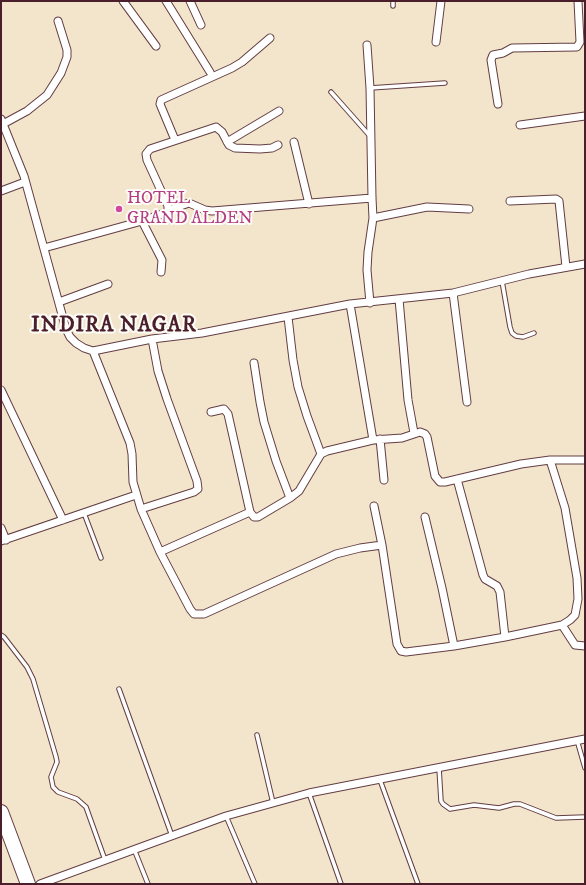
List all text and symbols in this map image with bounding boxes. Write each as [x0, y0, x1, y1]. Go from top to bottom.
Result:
place label: HOTEL GRAND ALDEN [127, 189, 253, 229]
marker: HOTEL GRAND ALDEN [114, 204, 124, 214]
district label: INDIRA NAGAR [31, 314, 197, 340]

